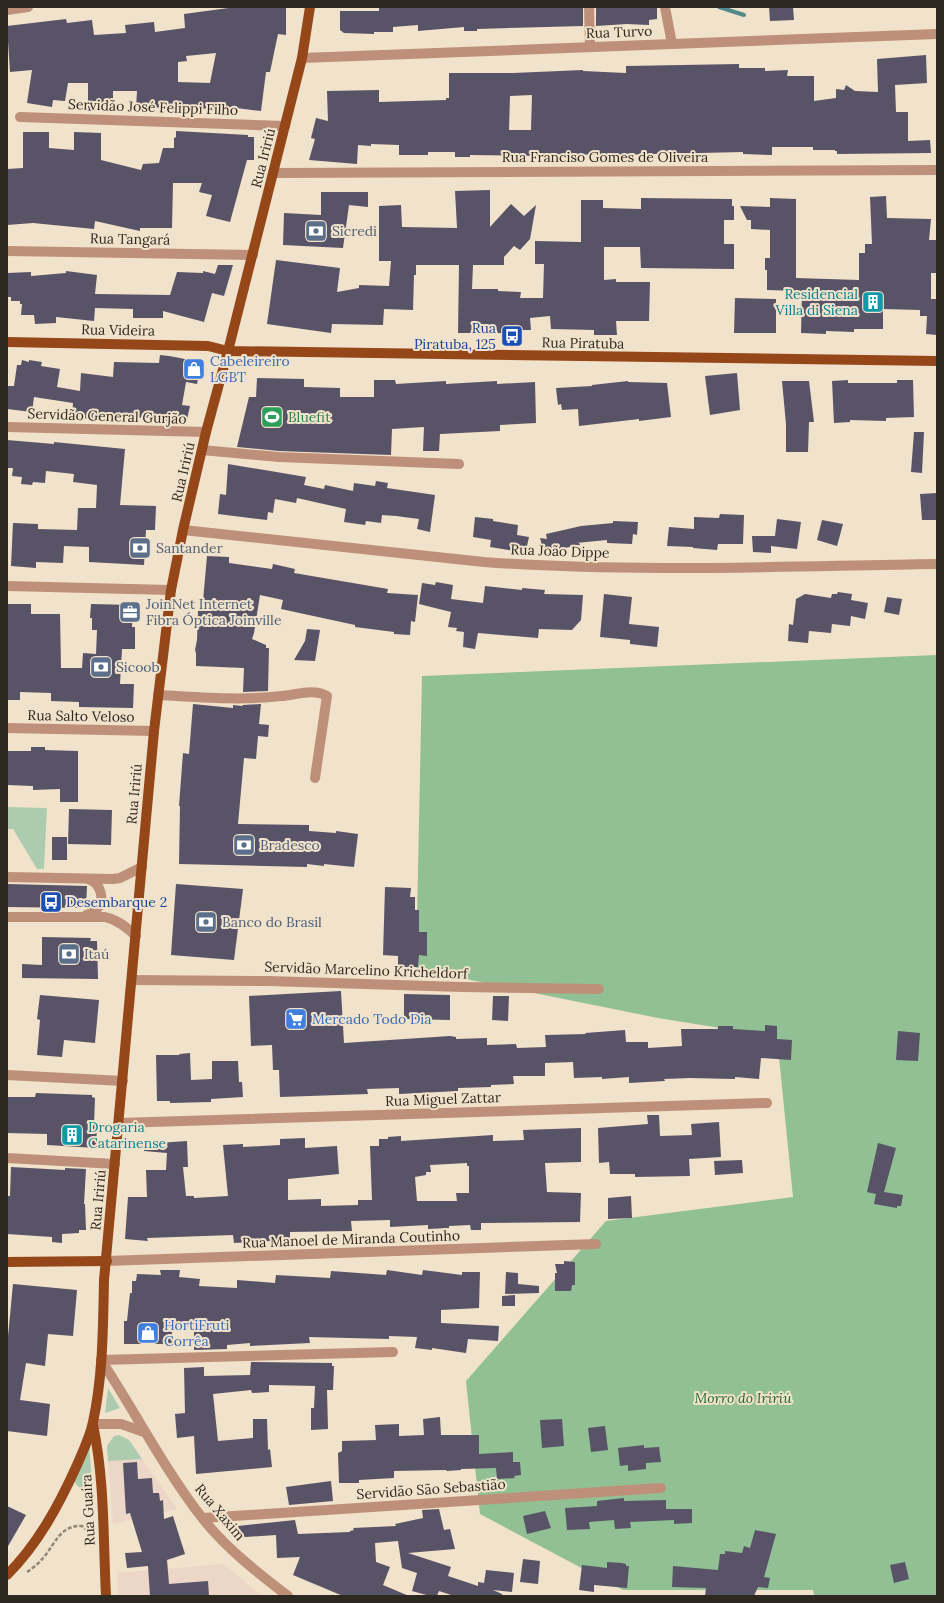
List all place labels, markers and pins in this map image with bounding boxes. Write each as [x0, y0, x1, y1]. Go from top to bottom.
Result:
bank icon: Sicredi [303, 218, 329, 244]
place label: Sicredi [332, 222, 377, 240]
place label: Residencial Villa di Siena [775, 285, 858, 319]
building icon: Residencial Villa di Siena [860, 289, 886, 315]
place label: Rua Piratuba, 125 [414, 319, 496, 353]
bus stop icon: Rua Piratuba, 125 [499, 323, 525, 349]
place label: Cabeleireiro LGBT [210, 352, 290, 386]
shop icon: Cabeleireiro LGBT [181, 356, 207, 382]
sports icon: Bluefit [259, 404, 285, 430]
place label: Bluefit [288, 408, 331, 426]
bank icon: Santander [127, 535, 153, 561]
place label: Santander [156, 539, 223, 557]
place label: JoinNet Internet Fibra Óptica Joinville [145, 595, 282, 629]
office icon: JoinNet Internet Fibra Óptica Joinville [117, 599, 143, 625]
bank icon: Sicoob [88, 654, 114, 680]
place label: Sicoob [116, 658, 160, 676]
bank icon: Bradesco [231, 832, 257, 858]
place label: Bradesco [260, 836, 320, 854]
bus stop icon: Desembarque 2 [38, 889, 64, 915]
place label: Desembarque 2 [66, 893, 167, 911]
bank icon: Banco do Brasil [193, 909, 219, 935]
place label: Banco do Brasil [222, 913, 322, 931]
bank icon: Itaú [56, 941, 82, 967]
place label: Itaú [84, 945, 109, 963]
supermarket icon: Mercado Todo Dia [283, 1006, 309, 1032]
place label: Mercado Todo Dia [312, 1010, 432, 1028]
place label: Drogaria Catarinense [88, 1118, 167, 1152]
building icon: Drogaria Catarinense [59, 1122, 85, 1148]
place label: HortiFruti Corrêa [164, 1316, 230, 1350]
shop icon: HortiFruti Corrêa [135, 1320, 161, 1346]

